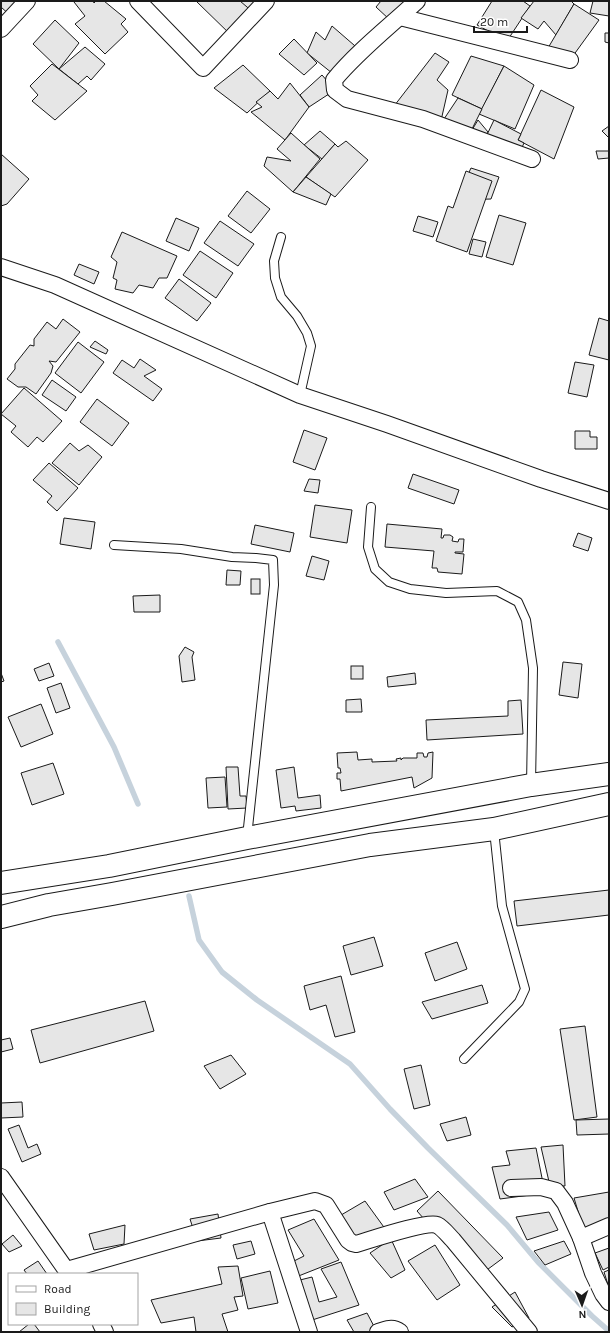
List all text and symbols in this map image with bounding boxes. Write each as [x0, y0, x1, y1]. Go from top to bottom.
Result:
scale bar [474, 8, 527, 34]
text: 20 m [480, 15, 508, 29]
legend [8, 1273, 138, 1325]
text: Road [44, 1282, 72, 1296]
north arrow [562, 1285, 602, 1325]
text: Building [44, 1302, 91, 1316]
text: N [578, 1308, 587, 1321]

